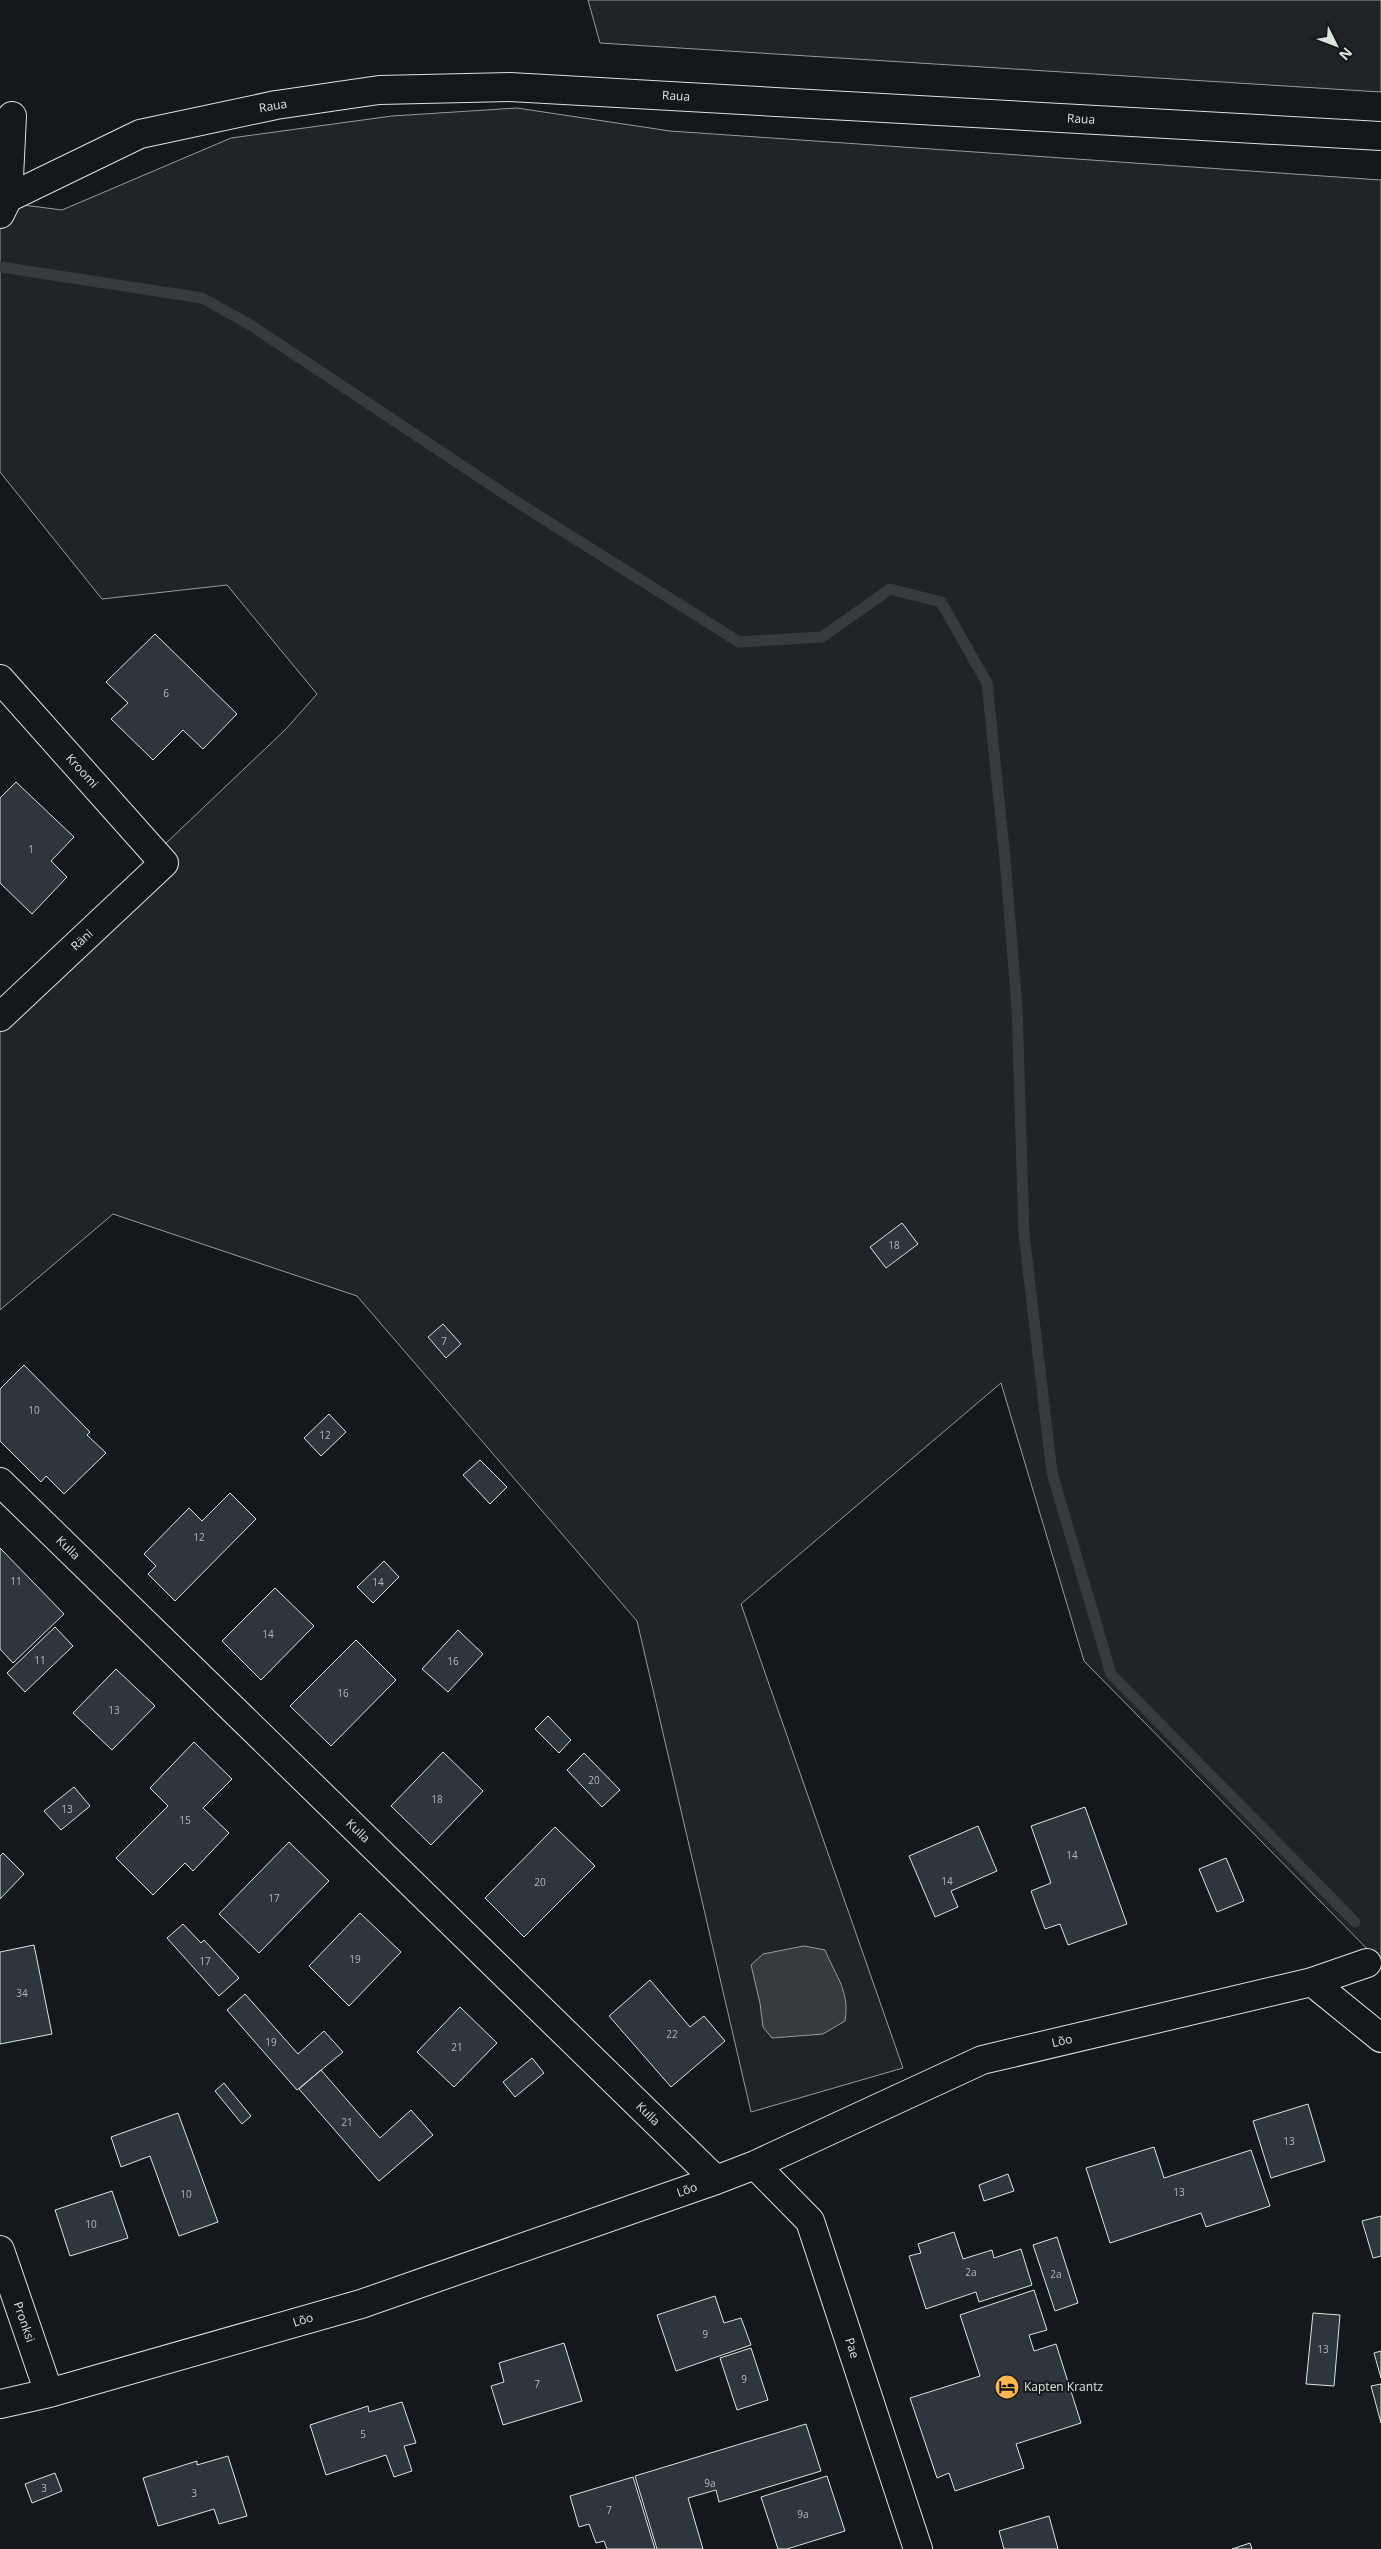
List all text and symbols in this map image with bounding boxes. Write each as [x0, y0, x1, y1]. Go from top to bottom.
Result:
north arrow [1311, 20, 1361, 70]
text: N [1335, 43, 1357, 65]
street label: Raua [662, 86, 691, 105]
street label: Raua [258, 95, 288, 116]
street label: Raua [1067, 109, 1096, 128]
house number: 6 [163, 686, 169, 700]
street label: Kroomi [62, 750, 102, 792]
house number: 1 [28, 842, 34, 856]
street label: Räni [67, 925, 96, 954]
house number: 18 [888, 1238, 900, 1252]
house number: 7 [441, 1334, 447, 1348]
house number: 10 [28, 1403, 40, 1417]
house number: 12 [319, 1428, 331, 1442]
house number: 12 [193, 1530, 205, 1544]
street label: Kulla [53, 1532, 84, 1563]
house number: 11 [10, 1574, 22, 1588]
house number: 14 [372, 1575, 384, 1589]
house number: 14 [262, 1627, 274, 1641]
house number: 11 [34, 1653, 46, 1667]
house number: 16 [447, 1654, 459, 1668]
house number: 16 [337, 1686, 349, 1700]
house number: 13 [108, 1703, 120, 1717]
house number: 20 [588, 1773, 600, 1787]
house number: 18 [431, 1792, 443, 1806]
house number: 13 [61, 1802, 73, 1816]
house number: 15 [179, 1813, 191, 1827]
street label: Kulla [343, 1815, 374, 1846]
house number: 14 [1066, 1848, 1078, 1862]
house number: 14 [941, 1874, 953, 1888]
house number: 20 [534, 1875, 546, 1889]
house number: 17 [268, 1891, 280, 1905]
house number: 19 [349, 1952, 361, 1966]
house number: 17 [199, 1954, 211, 1968]
house number: 34 [16, 1986, 28, 2000]
house number: 22 [666, 2027, 678, 2041]
street label: Lõo [1050, 2030, 1074, 2051]
house number: 19 [265, 2035, 277, 2049]
house number: 21 [451, 2040, 463, 2054]
street label: Kulla [633, 2098, 664, 2129]
house number: 21 [341, 2115, 353, 2129]
house number: 13 [1283, 2134, 1295, 2148]
street label: Lõo [674, 2178, 699, 2201]
house number: 13 [1173, 2185, 1185, 2199]
house number: 10 [180, 2187, 192, 2201]
house number: 10 [85, 2217, 97, 2231]
house number: 2a [965, 2265, 977, 2279]
house number: 2a [1050, 2267, 1062, 2281]
street label: Pronksi [10, 2299, 39, 2344]
street label: Lõo [291, 2308, 315, 2331]
house number: 9 [702, 2327, 708, 2341]
street label: Pae [841, 2335, 864, 2361]
house number: 13 [1317, 2342, 1329, 2356]
house number: 9 [741, 2372, 747, 2386]
hotel icon: Kapten Krantz [994, 2374, 1020, 2400]
house number: 7 [534, 2377, 540, 2391]
place label: Kapten Krantz [1024, 2378, 1103, 2395]
house number: 5 [360, 2427, 366, 2441]
house number: 9a [704, 2476, 716, 2490]
house number: 3 [41, 2481, 47, 2495]
house number: 3 [191, 2486, 197, 2500]
house number: 7 [606, 2503, 612, 2517]
house number: 9a [797, 2507, 809, 2521]

